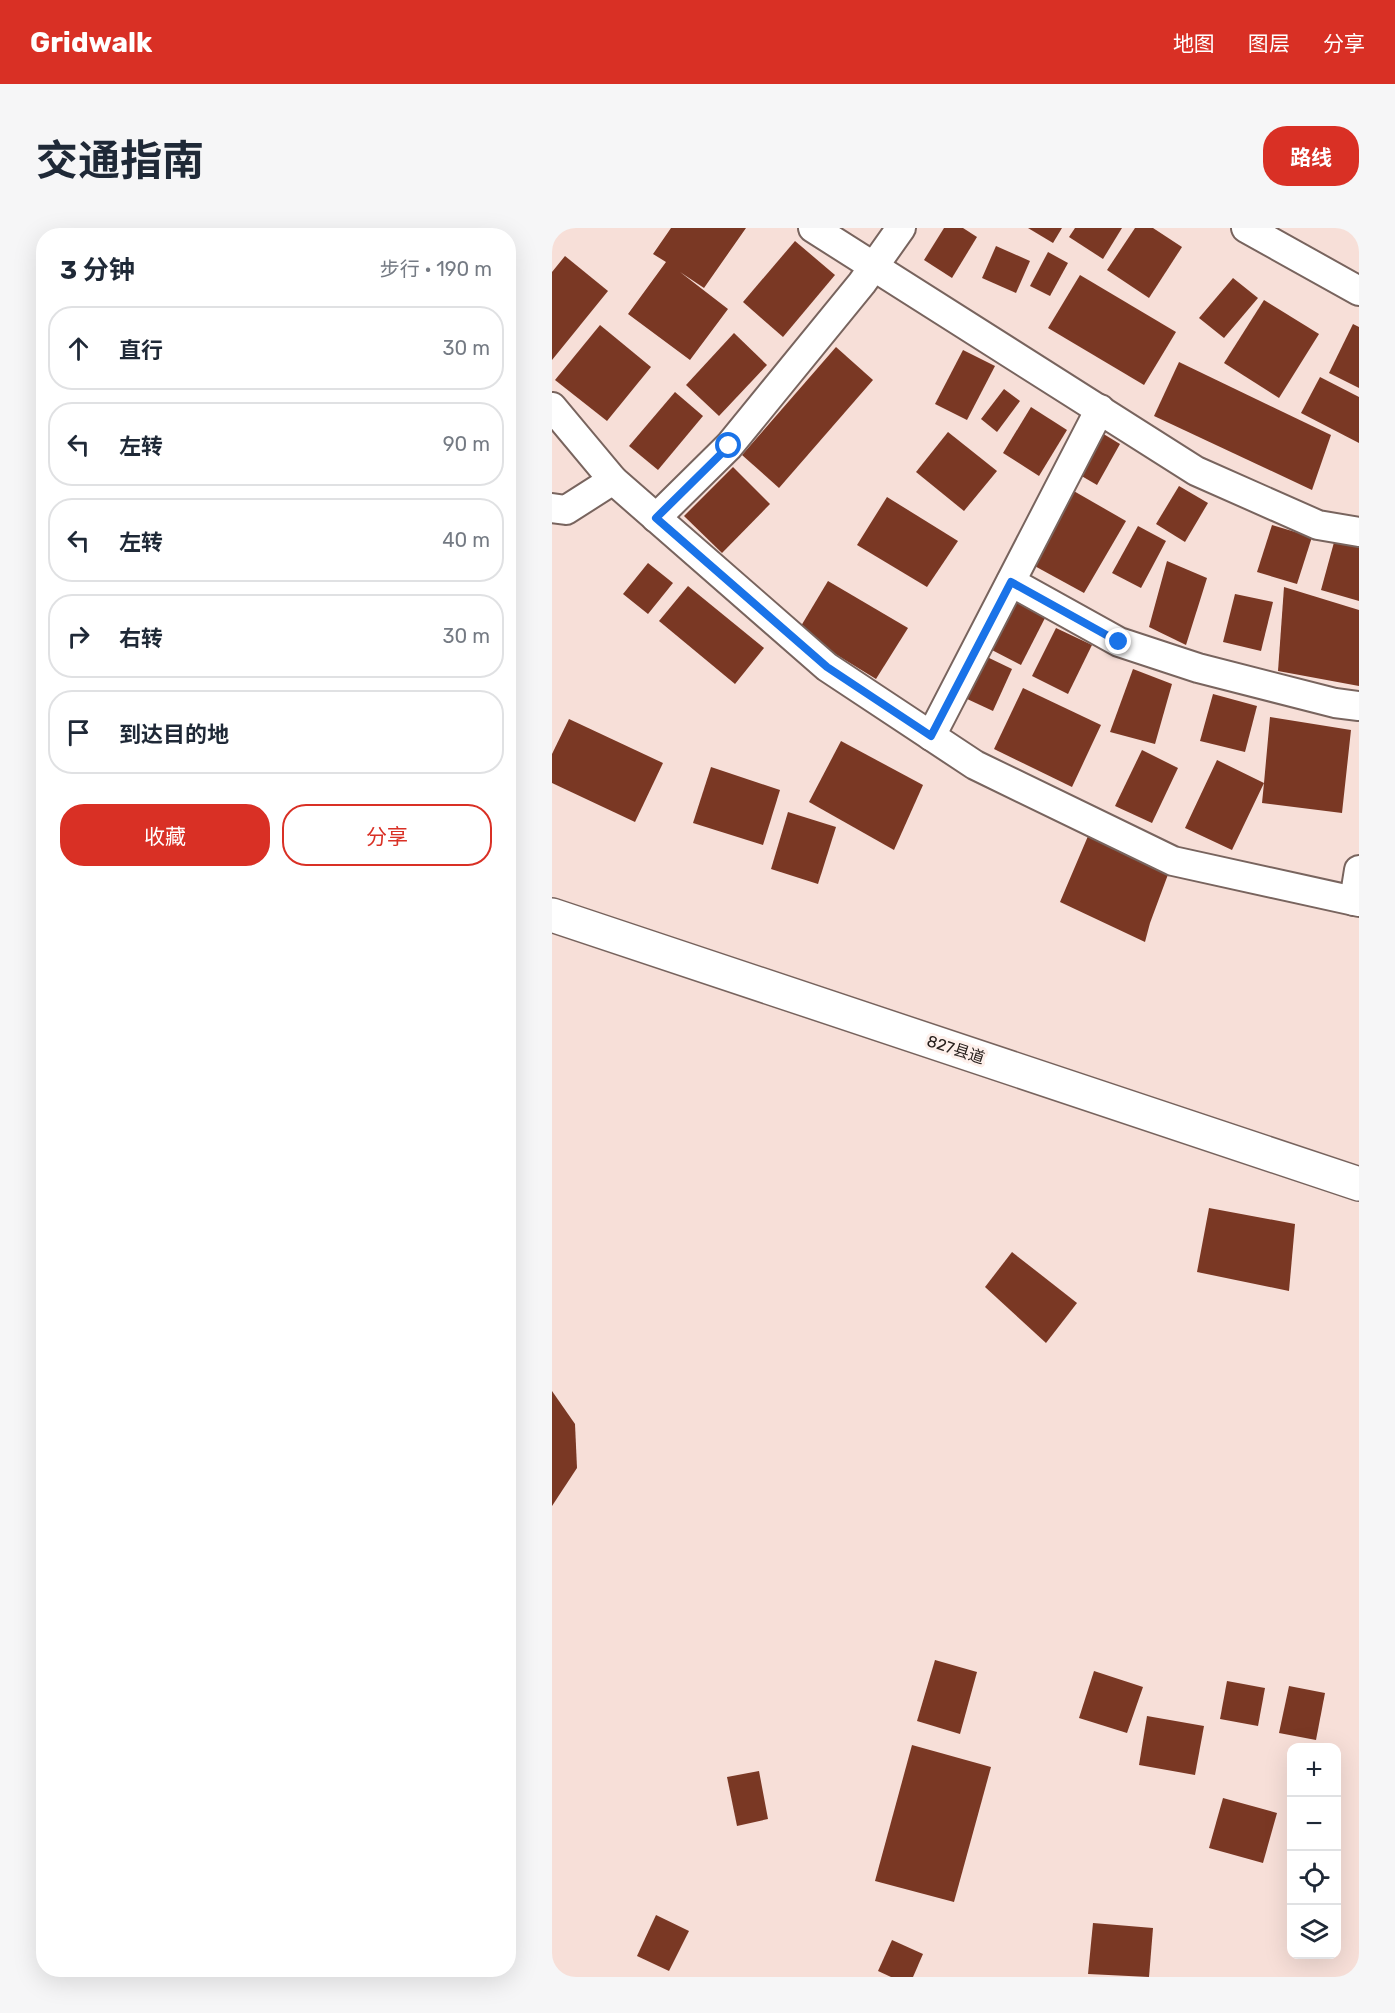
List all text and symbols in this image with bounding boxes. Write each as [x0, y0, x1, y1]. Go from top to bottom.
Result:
text: Gridwalk [30, 26, 152, 59]
text: 地图 [1173, 31, 1215, 56]
text: 图层 [1248, 31, 1290, 56]
text: 分享 [1323, 31, 1365, 56]
button: 路线 [1263, 126, 1359, 186]
text: 交通指南 [36, 136, 204, 186]
text: 3 分钟 [60, 255, 135, 286]
text: 步行 · 190 m [380, 257, 492, 281]
icon: ahead [62, 332, 95, 365]
text: 30 m [443, 336, 490, 360]
text: 直行 [119, 337, 163, 364]
icon: left [62, 428, 95, 461]
text: 90 m [443, 432, 490, 456]
route start [715, 432, 741, 458]
text: 左转 [119, 433, 163, 460]
icon: left [62, 524, 95, 557]
text: 40 m [442, 528, 490, 552]
text: 左转 [119, 529, 163, 556]
icon: right [62, 620, 95, 653]
text: 30 m [443, 624, 490, 648]
text: 右转 [119, 625, 163, 652]
route end [1105, 628, 1131, 654]
icon: arrive [62, 716, 95, 749]
text: 到达目的地 [119, 721, 229, 748]
button: 收藏 [60, 804, 270, 866]
button: 分享 [282, 804, 492, 866]
street label: 827县道 [924, 1031, 987, 1068]
map controls [1287, 1743, 1341, 1959]
button: + [1287, 1743, 1341, 1797]
button: − [1287, 1797, 1341, 1851]
button: locate [1287, 1851, 1341, 1905]
button: layers [1287, 1905, 1341, 1959]

